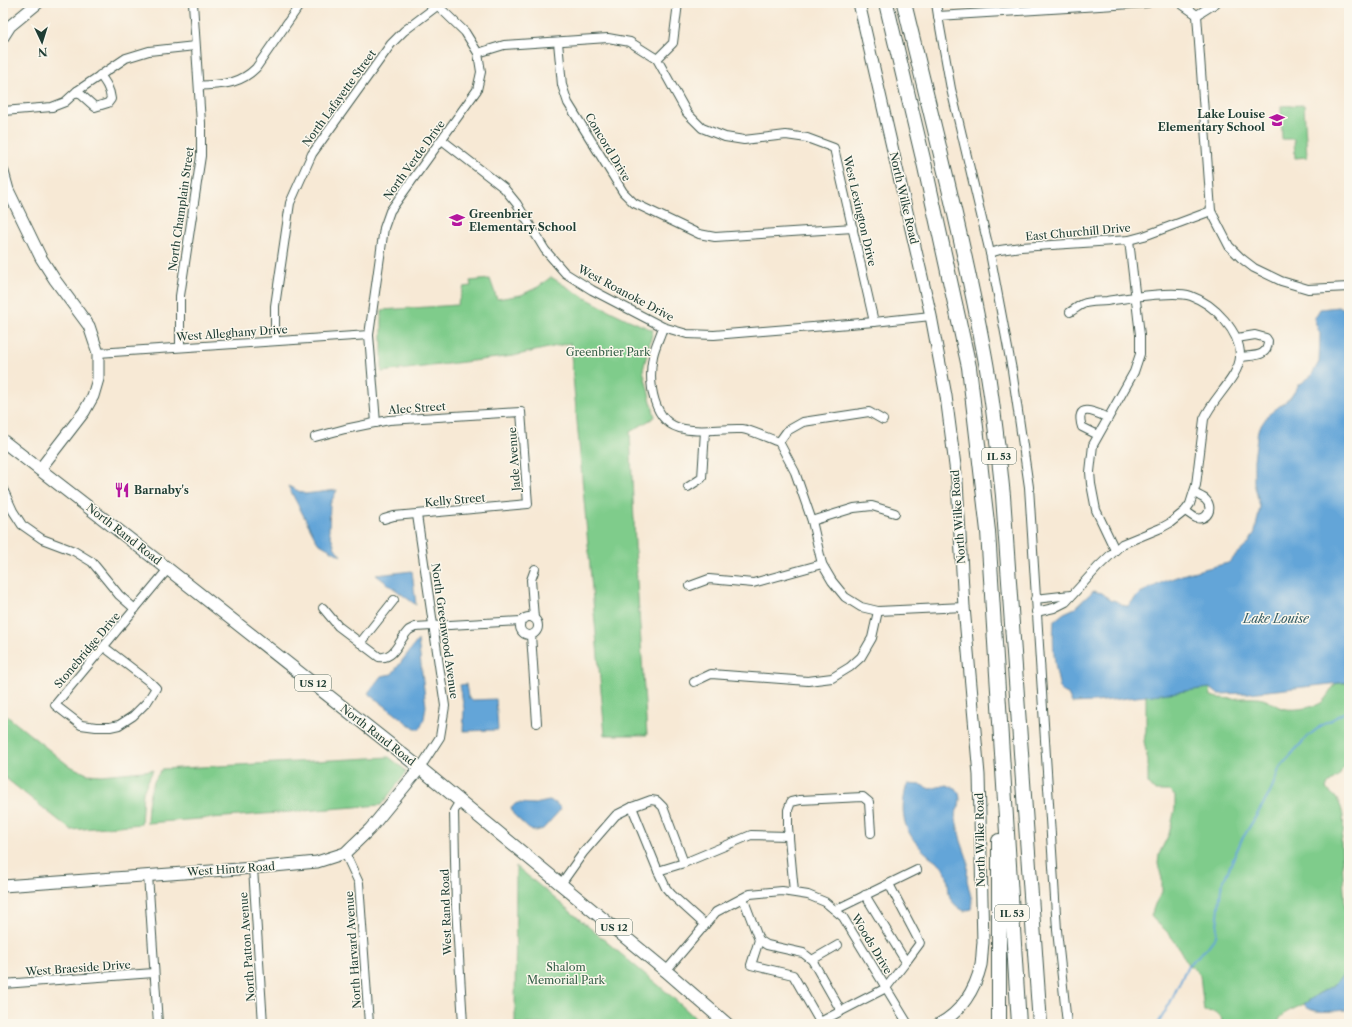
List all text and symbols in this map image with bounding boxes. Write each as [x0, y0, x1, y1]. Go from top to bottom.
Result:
north arrow [22, 22, 62, 62]
text: N [37, 45, 48, 59]
street label: North Lafayette Street [299, 47, 379, 149]
place label: Lake Louise Elementary School [1158, 107, 1265, 134]
street label: Concord Drive [582, 110, 634, 184]
school or university icon: Lake Louise Elementary School [1268, 111, 1286, 129]
street label: North Verde Drive [380, 117, 448, 203]
street label: North Champlain Street [165, 146, 197, 272]
street label: North Wilke Road [887, 150, 921, 246]
street label: West Lexington Drive [840, 153, 880, 268]
place label: Greenbrier Elementary School [469, 207, 576, 234]
school or university icon: Greenbrier Elementary School [448, 211, 466, 229]
street label: East Churchill Drive [1025, 220, 1131, 244]
street label: West Roanoke Drive [575, 261, 676, 324]
street label: West Alleghany Drive [175, 322, 288, 344]
park label: Greenbrier Park [566, 345, 651, 359]
street label: Alec Street [387, 399, 446, 417]
street label: Jade Avenue [505, 427, 523, 493]
road number: IL 53 [982, 448, 1016, 464]
street label: North Wilke Road [948, 469, 968, 565]
restaurant icon: Barnaby's [113, 481, 131, 499]
place label: Barnaby's [134, 483, 189, 497]
street label: Kelly Street [424, 490, 486, 510]
street label: North Rand Road [84, 500, 165, 568]
street label: North Greenwood Avenue [429, 562, 461, 700]
street label: Stonebridge Drive [51, 609, 123, 691]
water label: Lake Louise [1242, 611, 1310, 626]
road number: US 12 [295, 675, 331, 691]
street label: North Rand Road [338, 701, 419, 769]
street label: North Wilke Road [972, 792, 988, 887]
street label: West Hintz Road [186, 859, 276, 879]
street label: West Rand Road [437, 868, 455, 956]
street label: North Harvard Avenue [342, 891, 364, 1009]
street label: North Patton Avenue [236, 892, 258, 1002]
road number: IL 53 [995, 905, 1029, 921]
street label: Woods Drive [848, 911, 895, 977]
road number: US 12 [596, 919, 632, 935]
street label: West Braeside Drive [24, 957, 131, 979]
park label: Shalom Memorial Park [527, 960, 606, 987]

